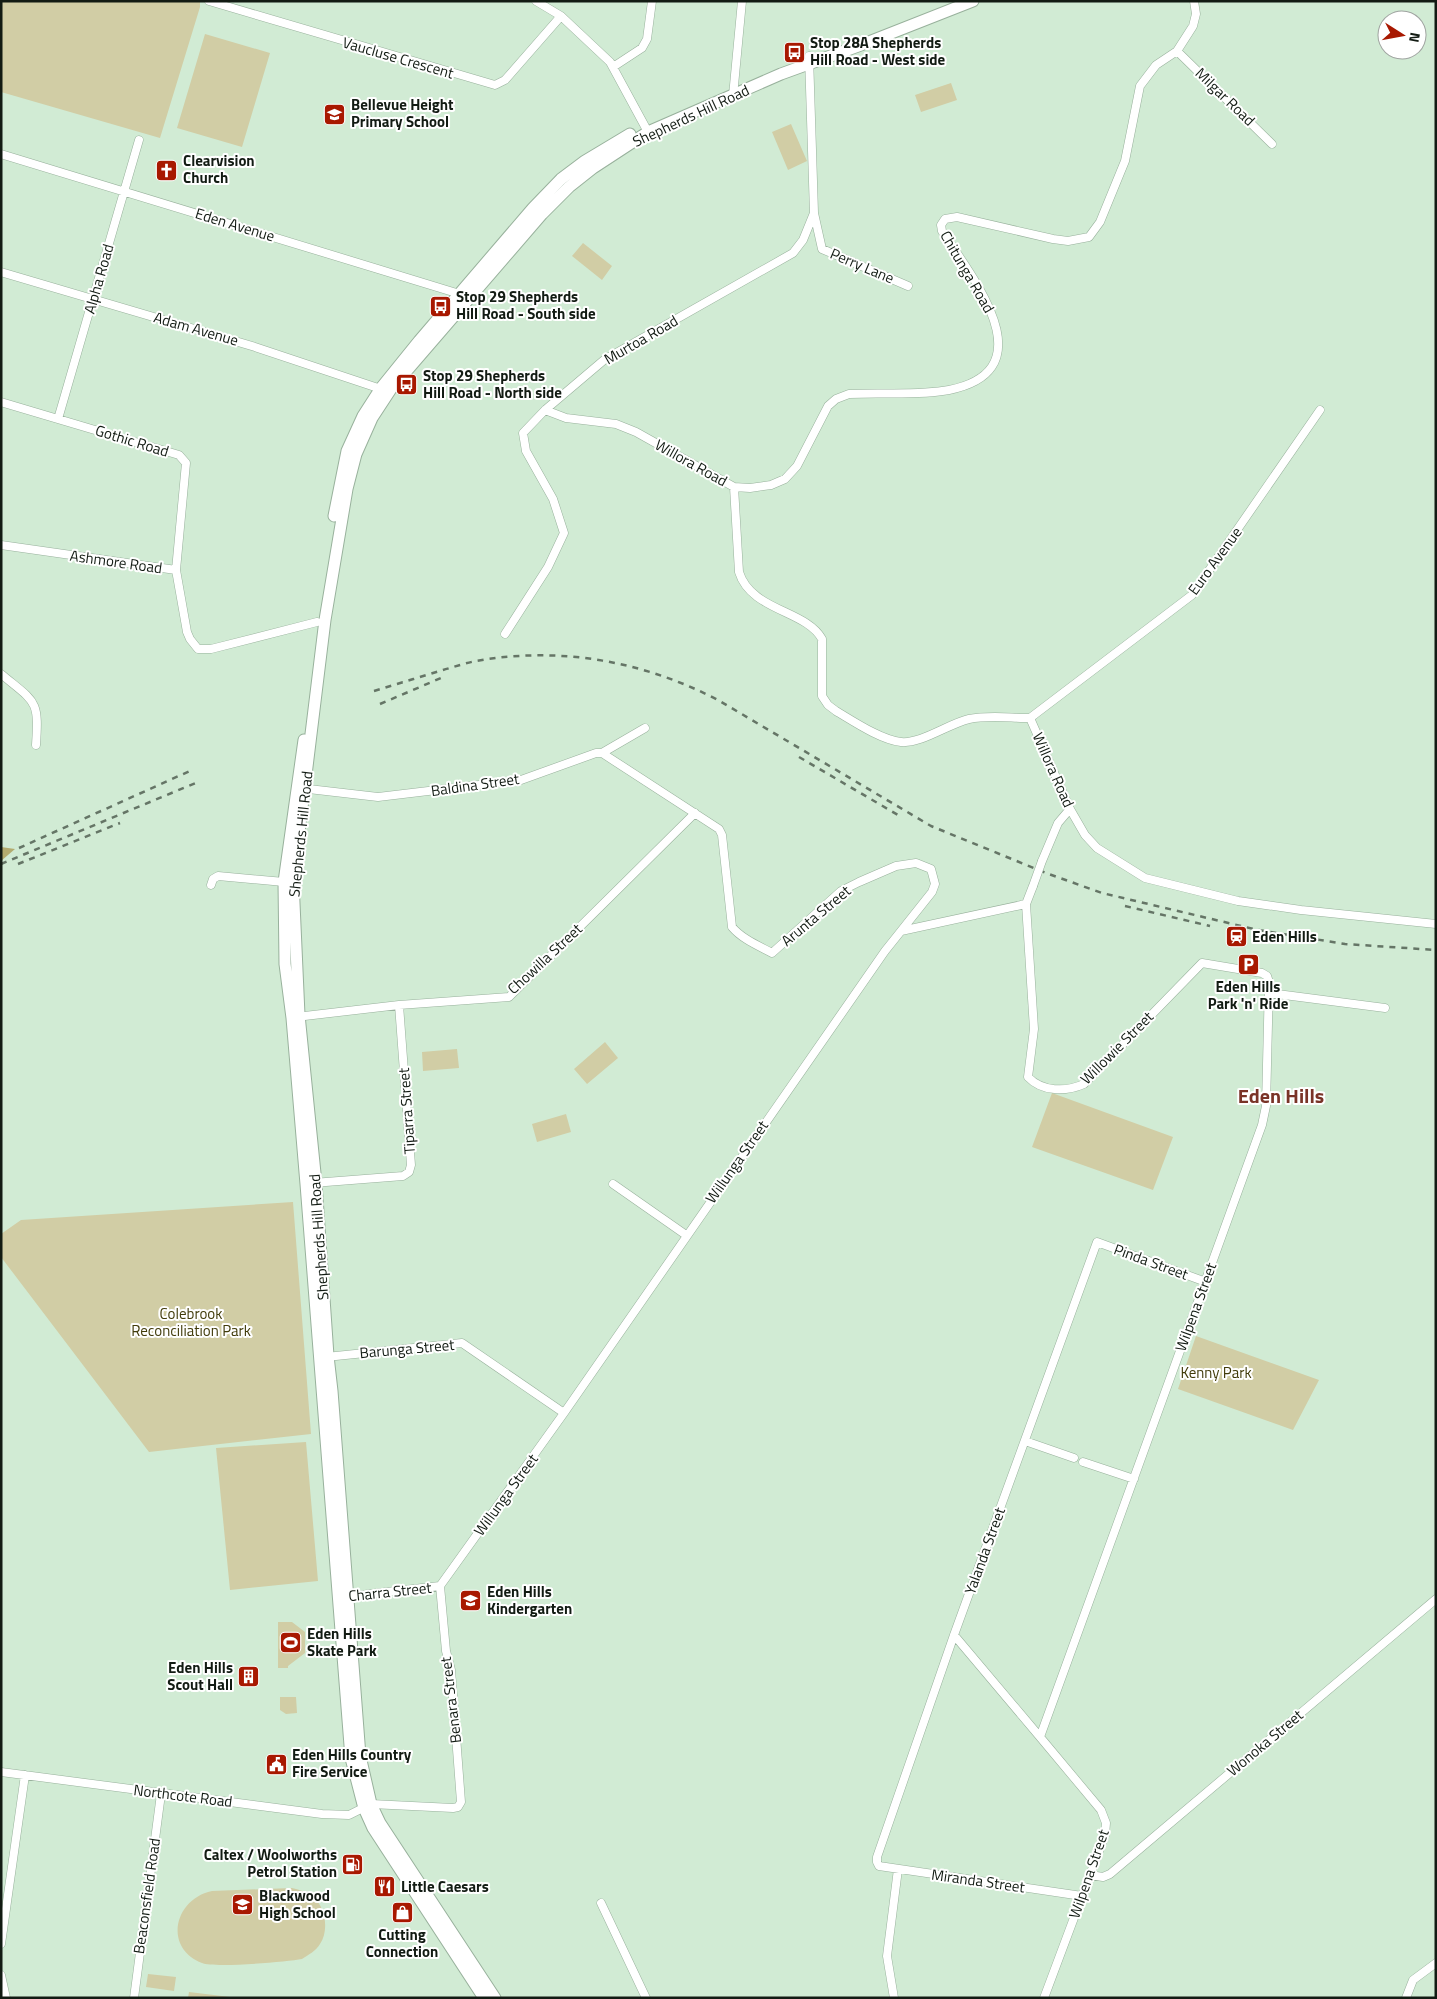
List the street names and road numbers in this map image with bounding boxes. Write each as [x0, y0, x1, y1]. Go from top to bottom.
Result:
street label: Vaucluse Crescent [340, 31, 457, 85]
street label: Milgar Road [1190, 62, 1261, 131]
street label: Shepherds Hill Road [629, 78, 753, 153]
street label: Eden Avenue [193, 202, 278, 247]
street label: Chitunga Road [935, 226, 1000, 317]
street label: Alpha Road [78, 241, 119, 316]
street label: Perry Lane [827, 242, 898, 289]
street label: Adam Avenue [151, 305, 241, 352]
street label: Murtoa Road [599, 309, 682, 370]
street label: Gothic Road [92, 418, 172, 463]
street label: Willora Road [651, 433, 732, 492]
street label: Euro Avenue [1182, 522, 1247, 600]
street label: Ashmore Road [69, 544, 164, 579]
street label: Willora Road [1027, 729, 1080, 811]
street label: Baldina Street [429, 767, 521, 802]
street label: Shepherds Hill Road [282, 770, 319, 898]
street label: Arunta Street [776, 879, 856, 952]
street label: Chowilla Street [502, 917, 588, 1000]
street label: Willowie Street [1075, 1005, 1159, 1090]
street label: Tiparra Street [392, 1066, 421, 1155]
street label: Willunga Street [699, 1115, 774, 1208]
street label: Shepherds Hill Road [303, 1173, 334, 1301]
street label: Pinda Street [1111, 1237, 1192, 1286]
street label: Wilpena Street [1169, 1258, 1223, 1354]
street label: Barunga Street [359, 1333, 456, 1364]
street label: Willunga Street [468, 1448, 544, 1541]
street label: Yalanda Street [958, 1503, 1011, 1598]
street label: Charra Street [347, 1576, 433, 1607]
street label: Benara Street [434, 1655, 467, 1745]
street label: Wonoka Street [1221, 1703, 1308, 1781]
street label: Northcote Road [132, 1778, 234, 1813]
street label: Wilpena Street [1063, 1825, 1115, 1922]
street label: Beaconsfield Road [127, 1837, 166, 1955]
street label: Miranda Street [930, 1863, 1027, 1899]

